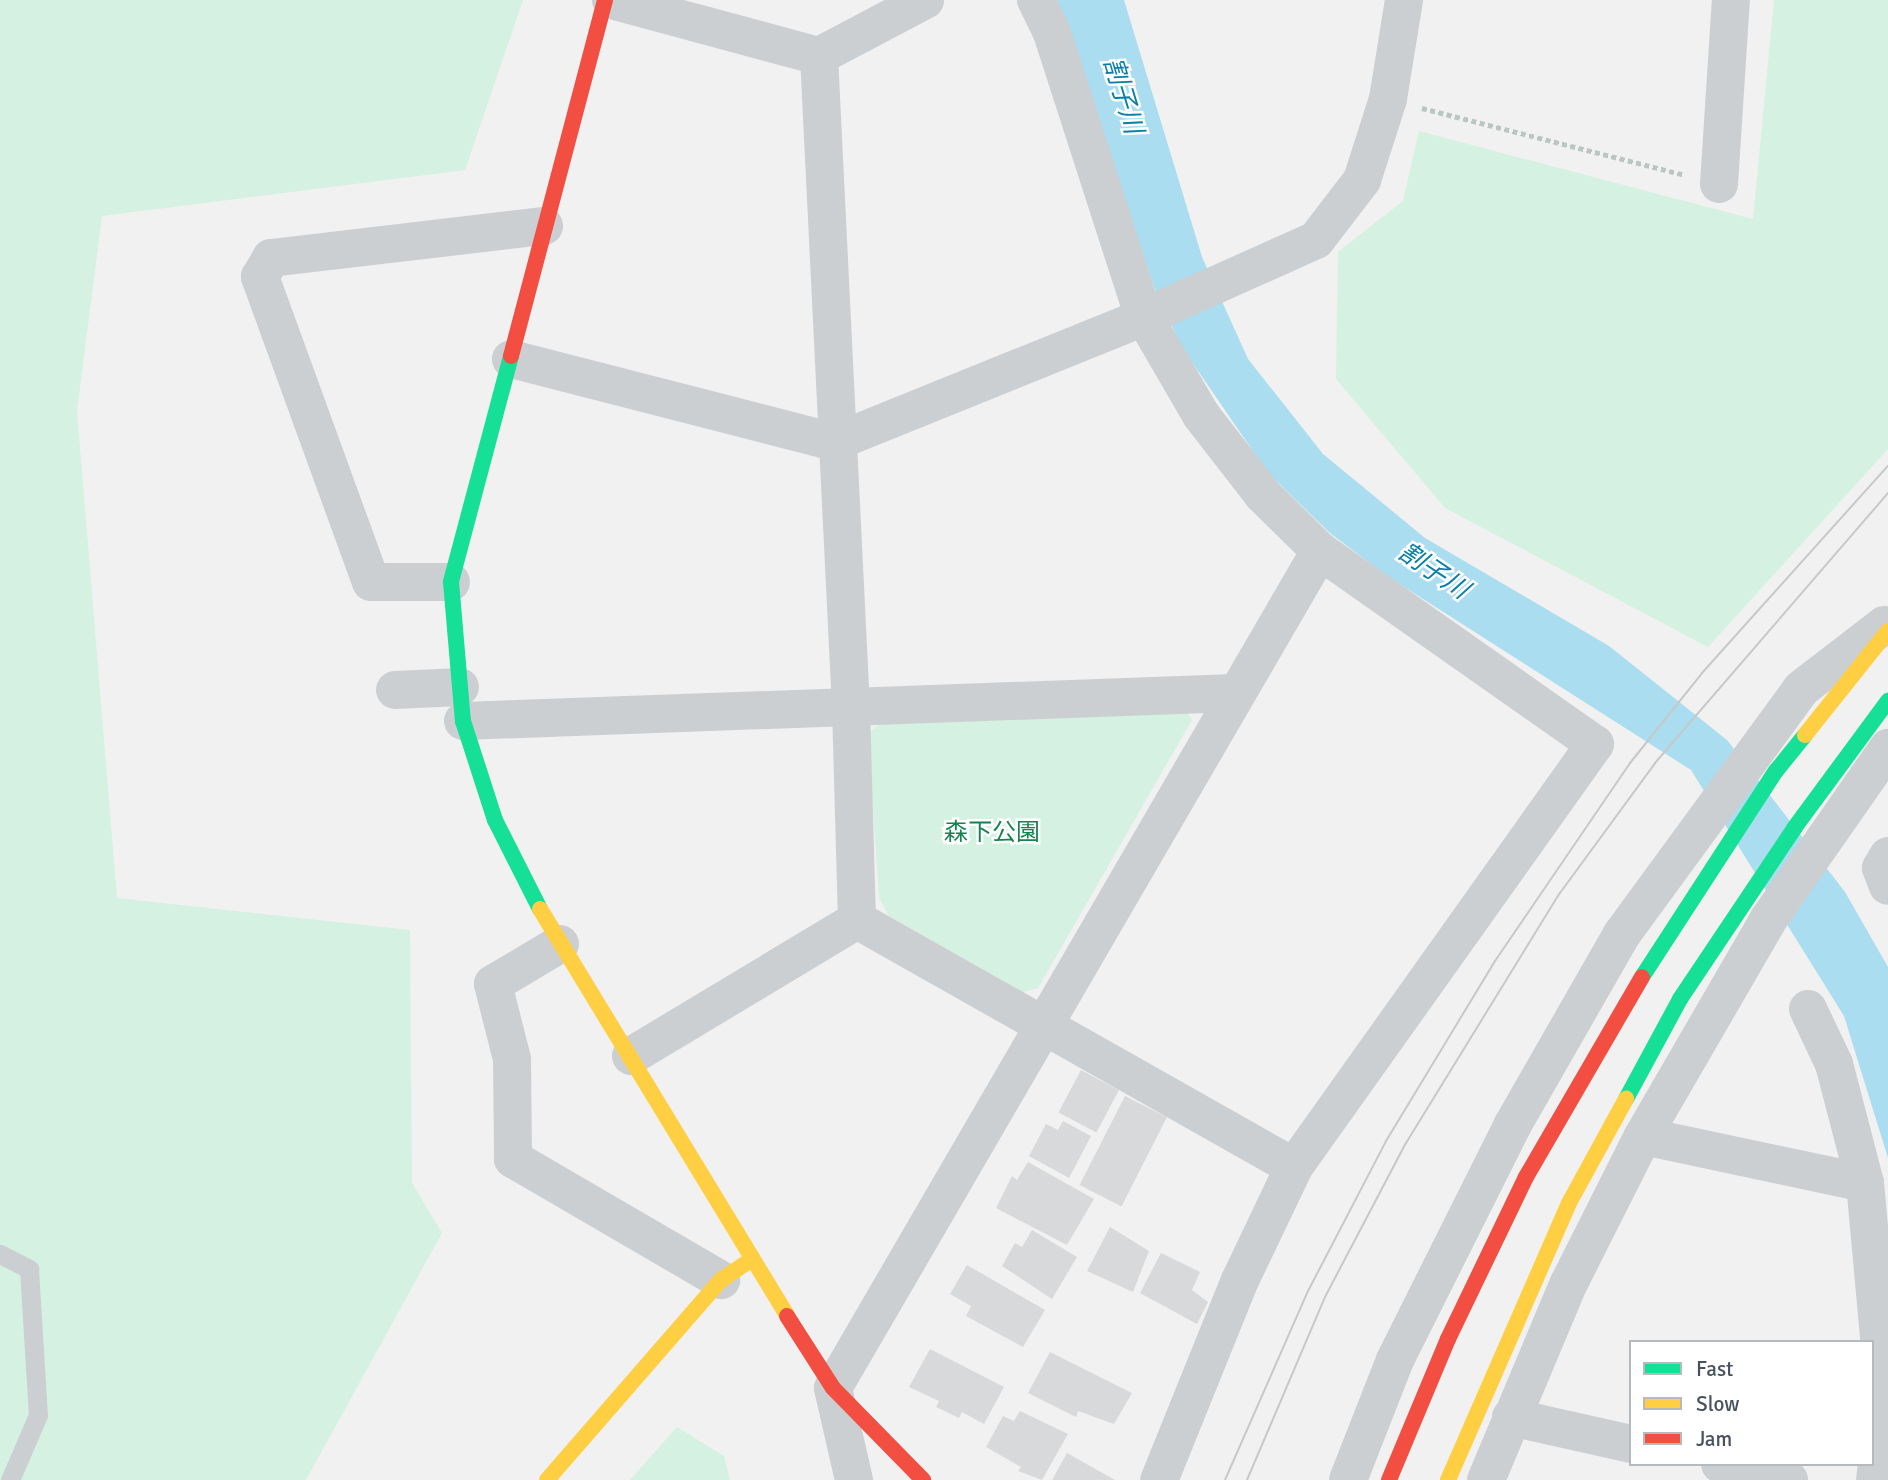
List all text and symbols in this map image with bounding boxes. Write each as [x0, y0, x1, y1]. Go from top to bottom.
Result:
water label: 割子川 [1096, 54, 1148, 138]
water label: 割子川 [1392, 537, 1474, 607]
park label: 森下公園 [944, 819, 1040, 847]
legend [1629, 1340, 1874, 1466]
text: Fast [1696, 1356, 1733, 1382]
text: Slow [1696, 1391, 1740, 1417]
text: Jam [1696, 1426, 1732, 1452]

